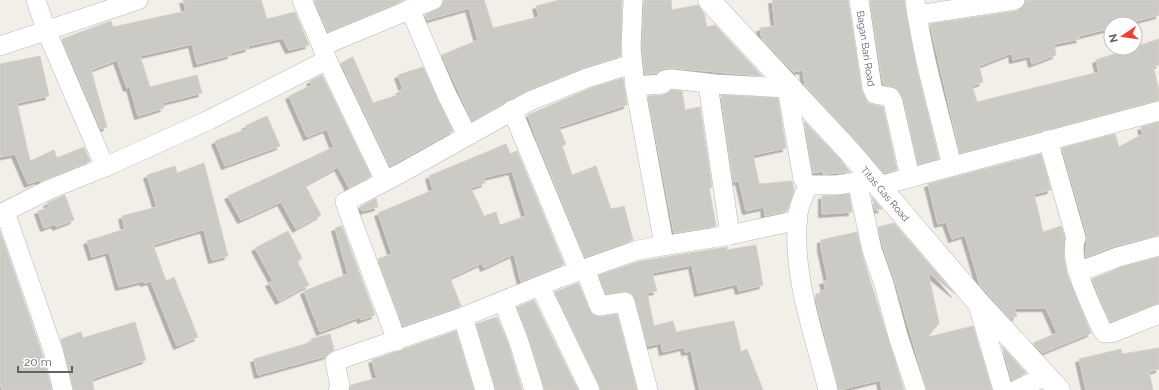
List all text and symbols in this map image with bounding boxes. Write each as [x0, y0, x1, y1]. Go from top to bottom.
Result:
street label: Bagan Bari Road [855, 10, 877, 87]
north arrow [1103, 16, 1143, 56]
text: N [1106, 33, 1121, 44]
street label: Titas Gas Road [859, 164, 911, 224]
scale bar [18, 348, 72, 374]
text: 20 m [24, 355, 52, 369]

